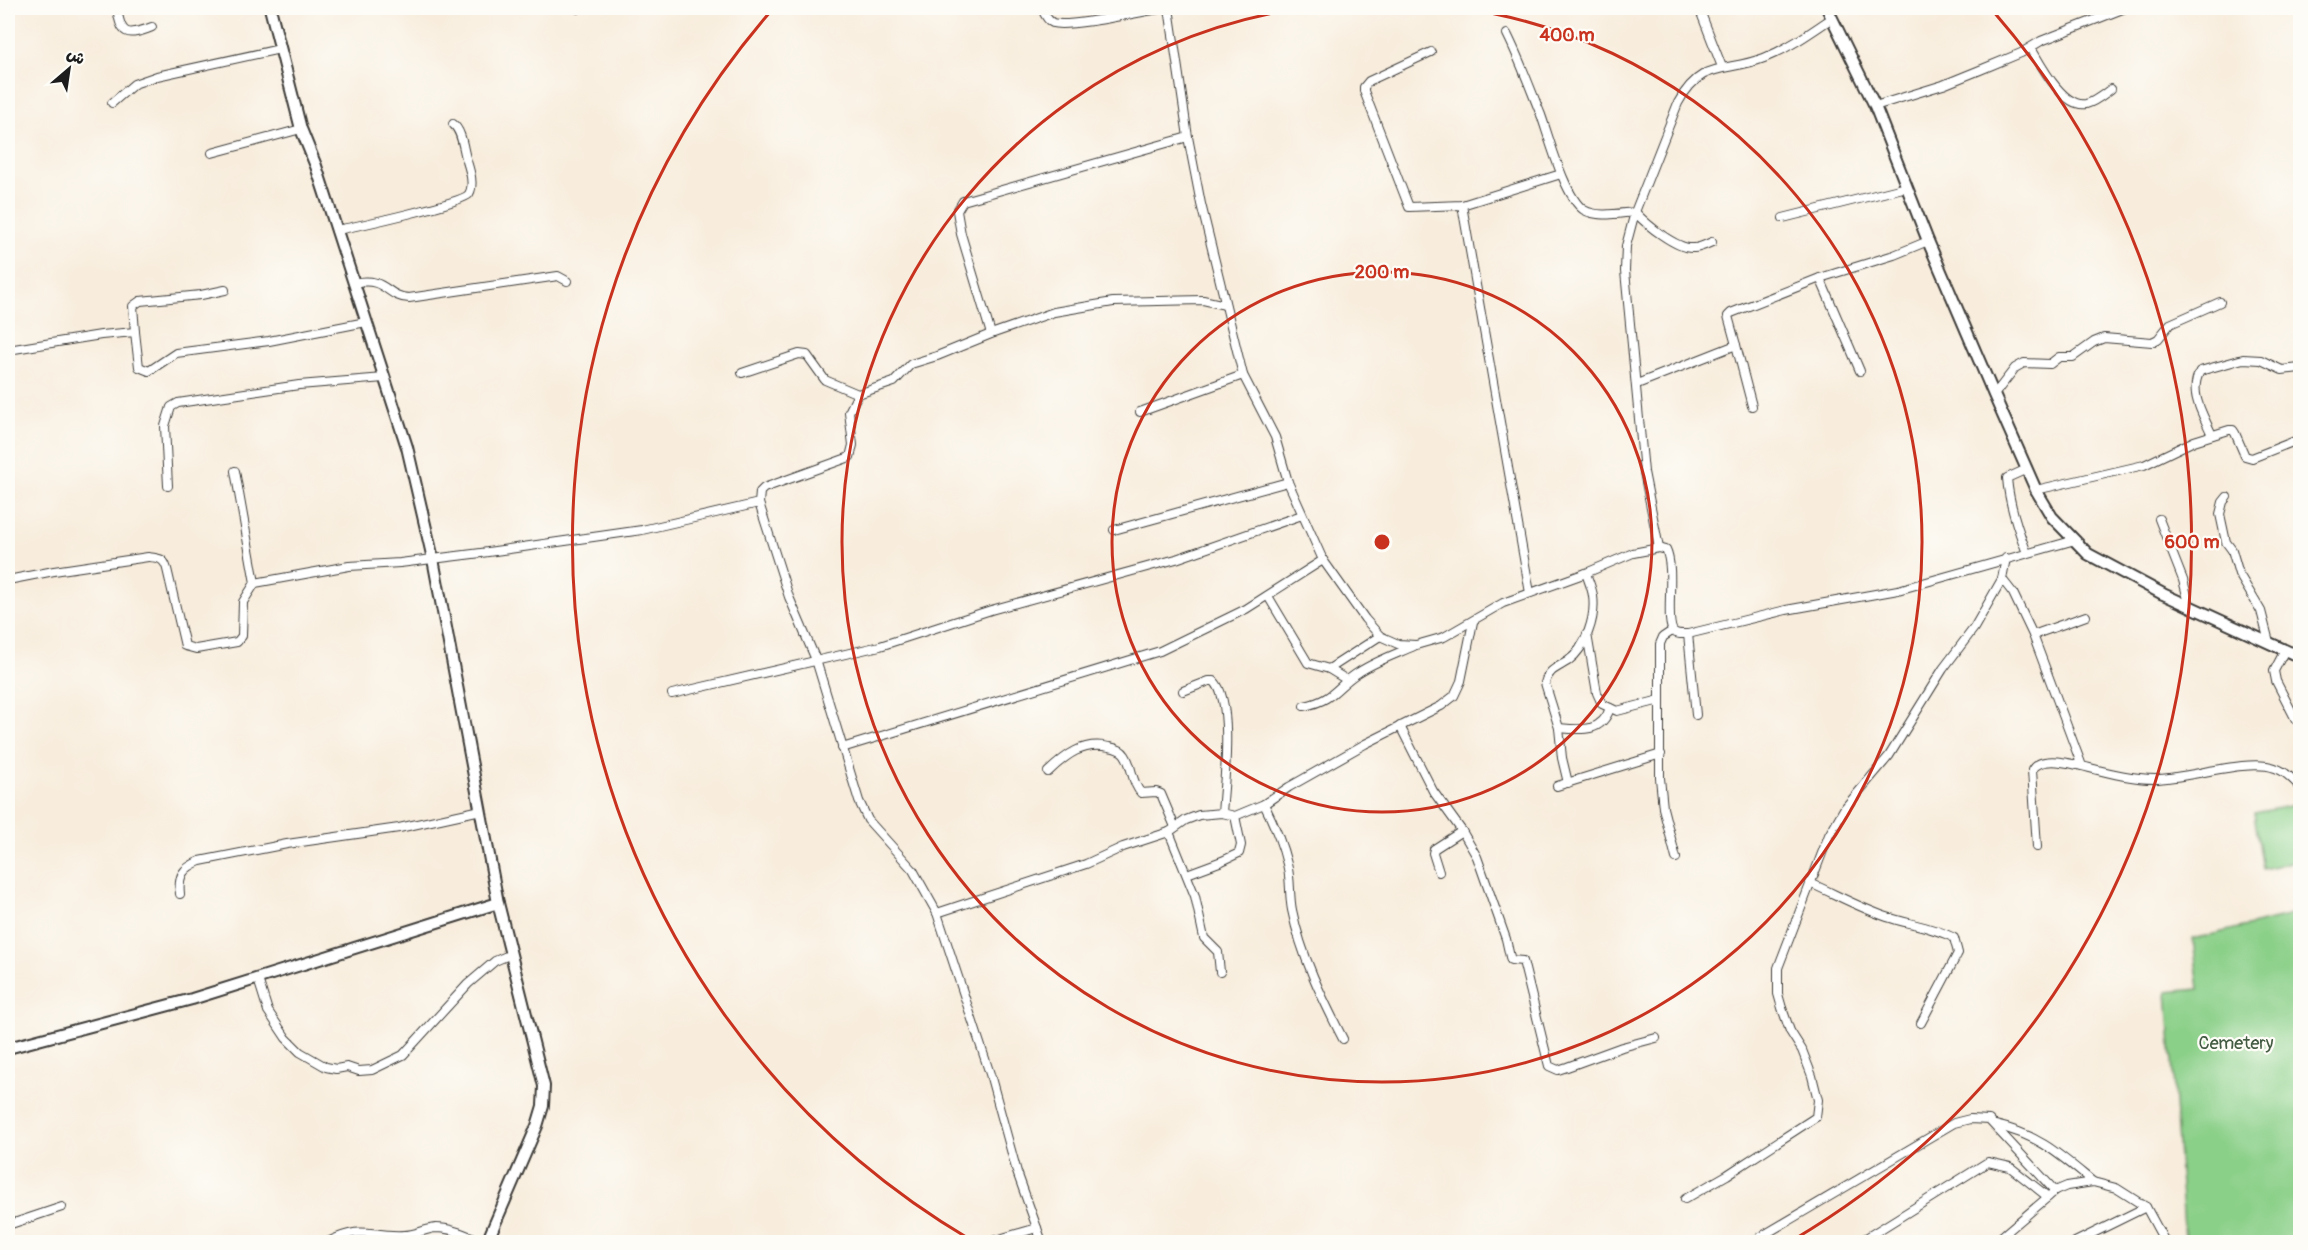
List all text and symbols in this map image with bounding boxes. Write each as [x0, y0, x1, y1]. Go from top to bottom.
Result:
text: 400 m [1540, 24, 1594, 47]
north arrow [39, 39, 99, 99]
text: ش [63, 44, 88, 70]
text: 200 m [1355, 261, 1409, 284]
text: 600 m [2165, 531, 2219, 554]
centre of rings [1372, 532, 1392, 552]
park label: Cemetery [2199, 1032, 2274, 1055]

